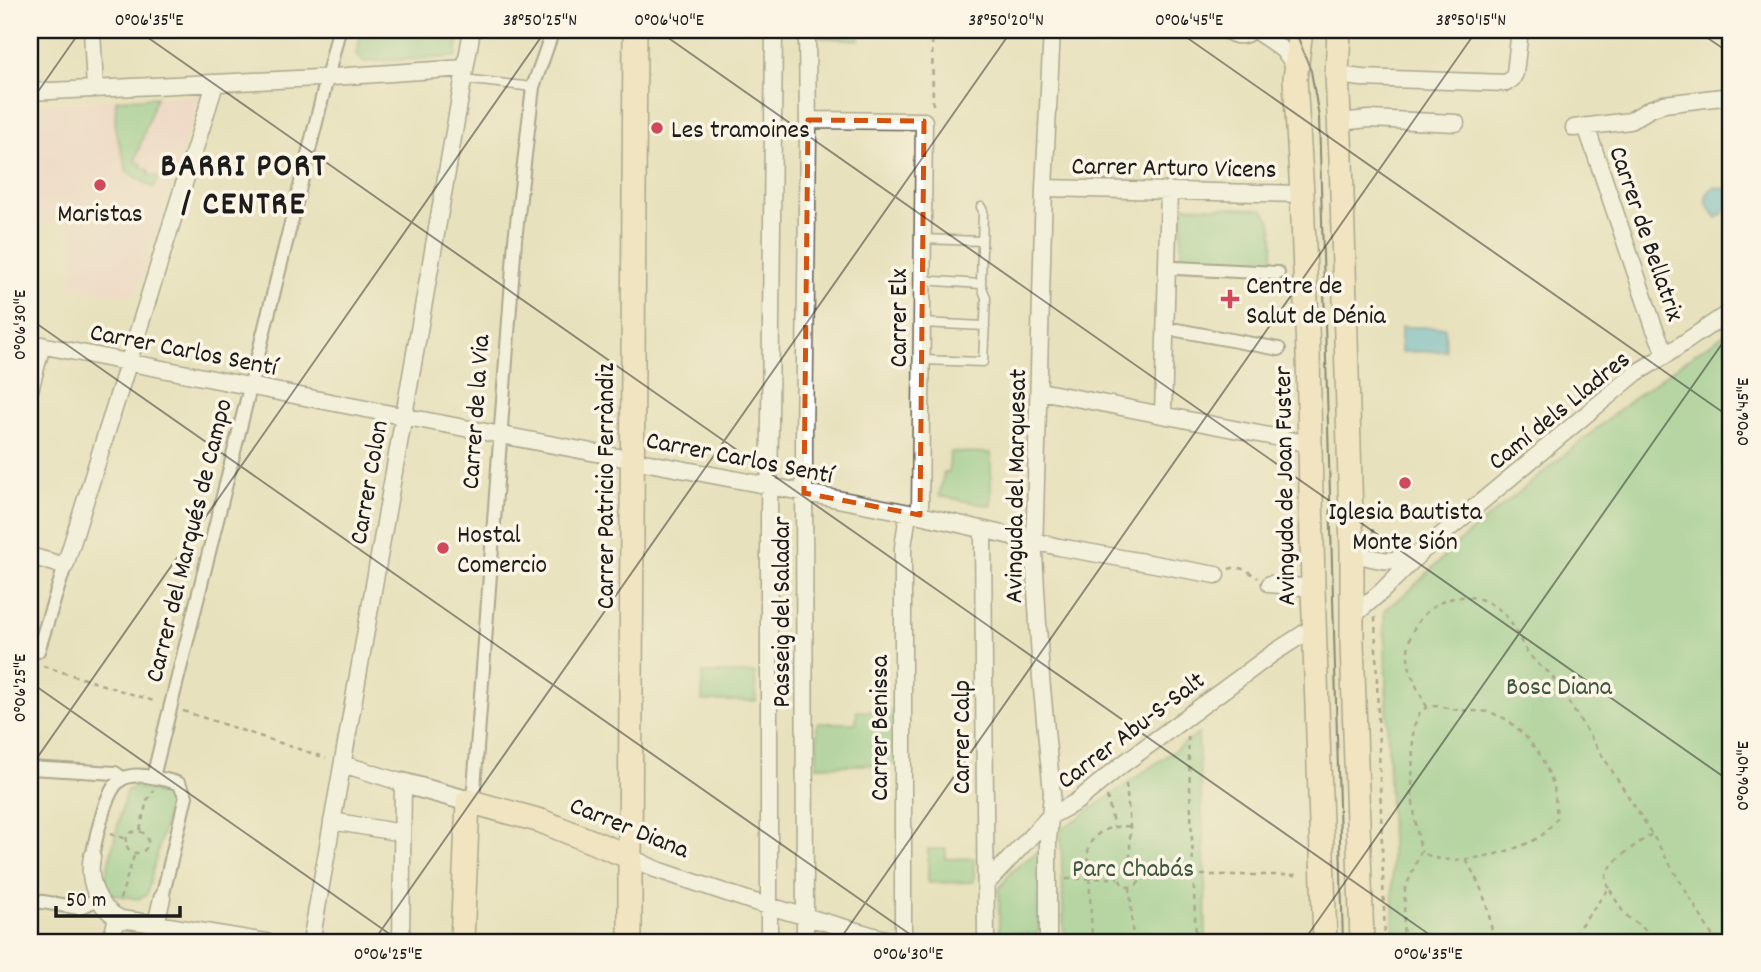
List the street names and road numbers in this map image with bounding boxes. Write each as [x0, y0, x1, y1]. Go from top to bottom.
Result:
street label: Carrer de Bellatrix [1597, 142, 1692, 327]
street label: Carrer Arturo Vicens [1071, 149, 1277, 190]
street label: Carrer Elx [882, 268, 919, 368]
street label: Carrer Carlos Sentí [87, 315, 282, 388]
street label: Carrer de la Via [454, 333, 501, 491]
street label: Camí dels Lladres [1481, 343, 1639, 481]
street label: Carrer Patricio Ferràndiz [589, 363, 626, 609]
street label: Avinguda de Joan Fuster [1266, 365, 1307, 606]
street label: Avinguda del Marquesat [997, 368, 1038, 604]
street label: Carrer del Marqués de Campo [137, 395, 244, 687]
street label: Carrer Colon [341, 418, 400, 548]
street label: Carrer Carlos Sentí [643, 423, 838, 496]
street label: Passeig del Saladar [765, 516, 802, 708]
street label: Carrer Benissa [863, 654, 900, 801]
street label: Carrer Abu-S-Salt [1050, 664, 1214, 800]
street label: Carrer Calp [945, 680, 982, 794]
street label: Carrer Diana [563, 789, 695, 870]

